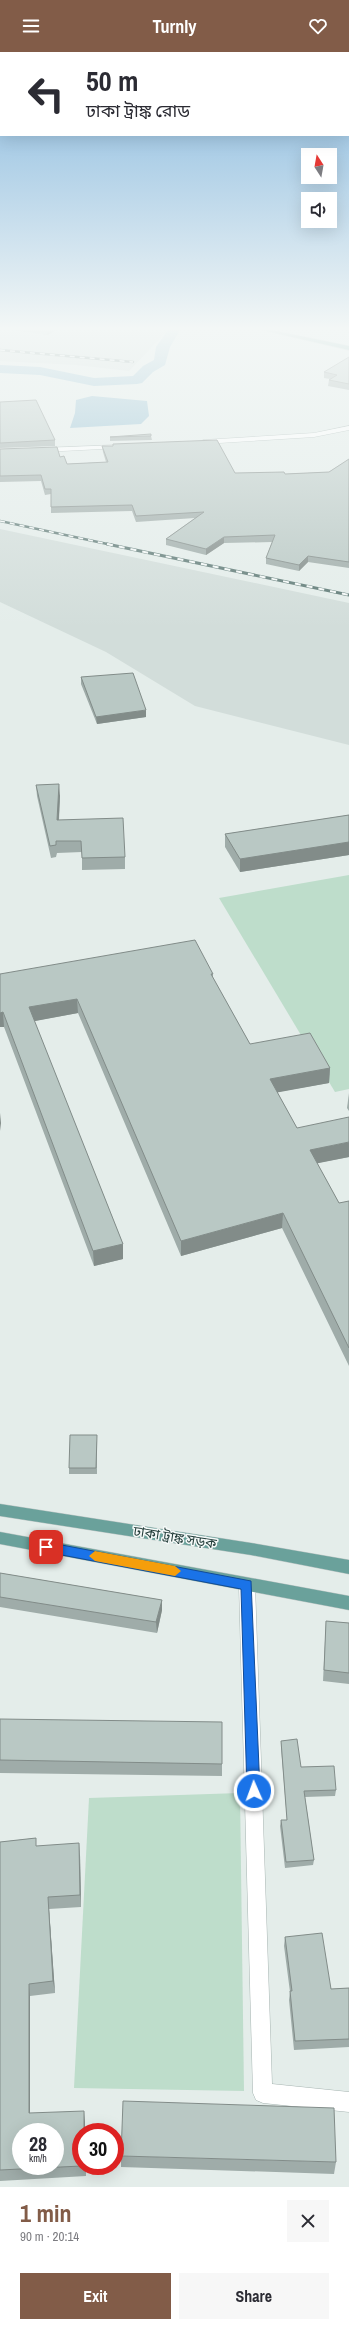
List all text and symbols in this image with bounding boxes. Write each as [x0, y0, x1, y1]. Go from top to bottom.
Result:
text: Turnly [152, 14, 197, 39]
icon: menu [20, 15, 42, 37]
icon: heart [307, 15, 329, 37]
text: 50 m [86, 62, 138, 100]
icon: left [20, 68, 72, 120]
text: ঢাকা ট্রাঙ্ক রোড [86, 98, 190, 123]
north arrow [301, 148, 337, 184]
map controls [301, 148, 337, 228]
button: sound [301, 192, 337, 228]
street label: ঢাকা ট্রাঙ্ক সড়ক [131, 1521, 219, 1553]
pin [29, 1530, 63, 1564]
icon: arrive [35, 1536, 57, 1558]
position arrow [233, 1770, 275, 1812]
speed limit sign: 30 [72, 2123, 124, 2175]
text: 28 [29, 2130, 47, 2157]
text: km/h [29, 2152, 47, 2165]
text: 1 min [20, 2197, 71, 2229]
button: close [287, 2200, 329, 2242]
text: 90 m · 20:14 [20, 2228, 79, 2245]
button: Exit [20, 2273, 171, 2319]
button: Share [179, 2273, 329, 2319]

